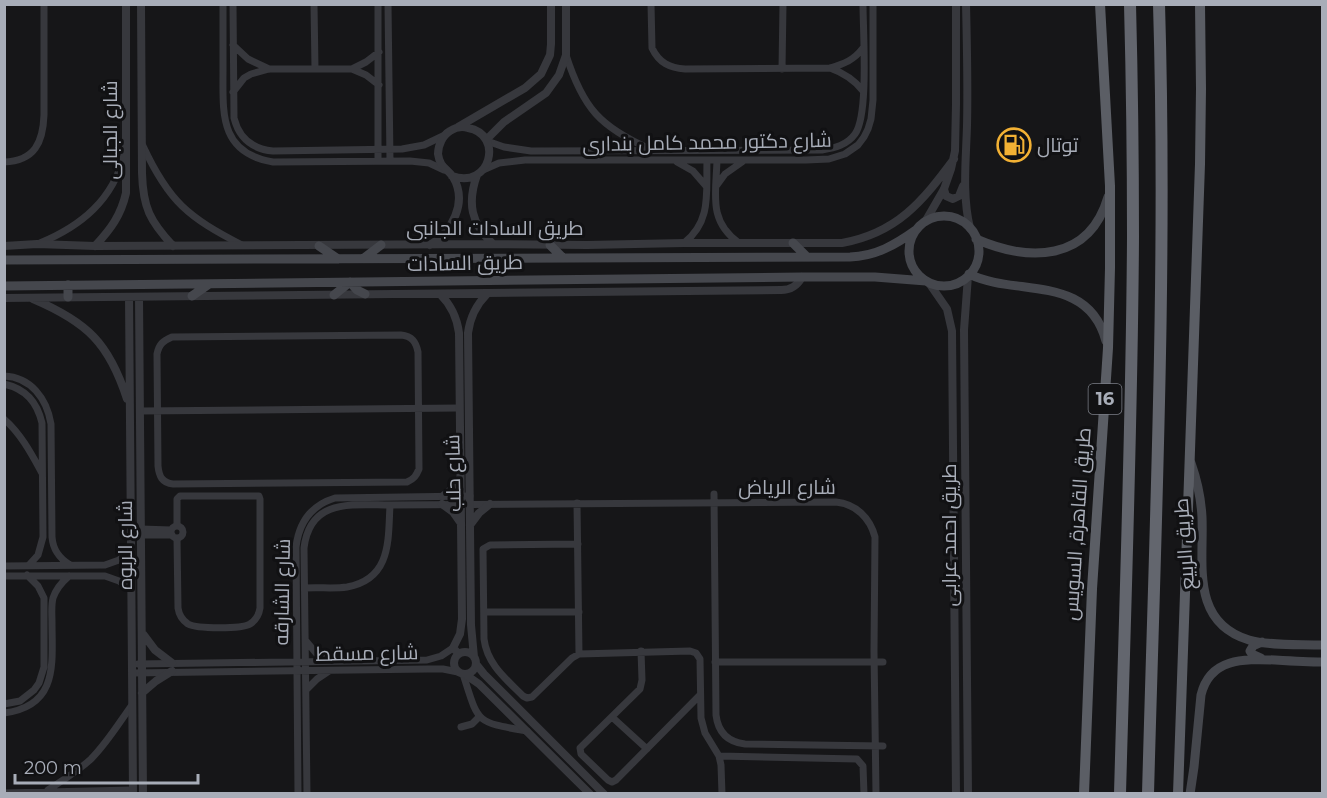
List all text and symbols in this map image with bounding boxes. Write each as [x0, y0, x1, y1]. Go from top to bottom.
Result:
street label: شارع الجبالى [98, 80, 124, 180]
fuel station icon: توتال [996, 127, 1032, 163]
street label: شارع دكتور محمد كامل بندارى [582, 128, 832, 158]
place label: توتال [1037, 133, 1079, 158]
street label: طريق السادات الجانبى [406, 216, 584, 241]
street label: طريق السادات [407, 250, 523, 277]
road number: 16 [1088, 384, 1122, 414]
street label: طريق القاهرة, السويس [1058, 427, 1097, 621]
street label: شارع حلب [440, 434, 468, 512]
street label: طريق احمد عرابى [937, 463, 962, 607]
street label: شارع الرياض [738, 475, 836, 501]
street label: طريق الربيع [1169, 497, 1201, 591]
street label: شارع الربوه [113, 500, 139, 590]
street label: شارع الشارقه [269, 538, 297, 646]
street label: شارع مسقط [315, 640, 419, 668]
scale bar [15, 747, 198, 785]
text: 200 m [24, 757, 82, 779]

